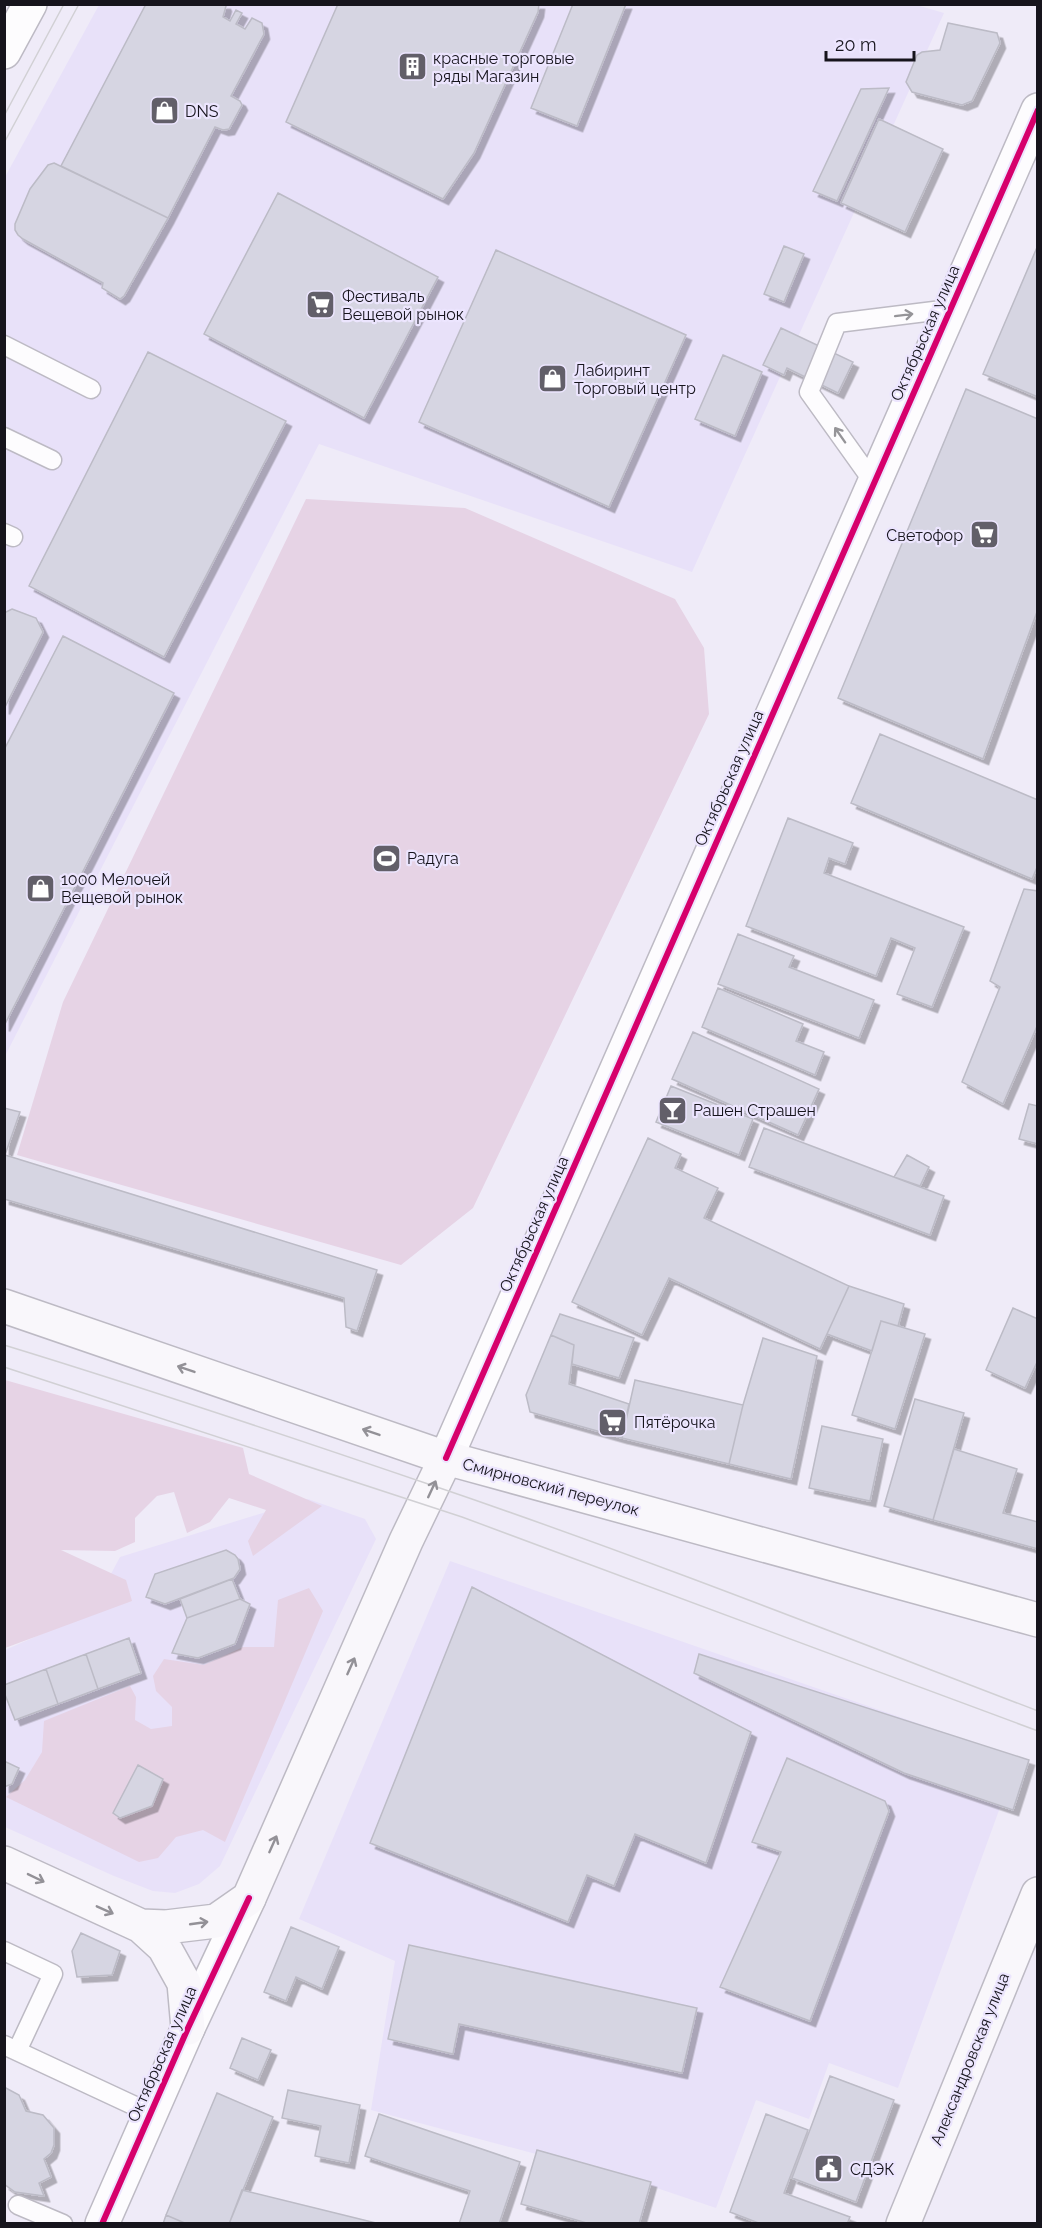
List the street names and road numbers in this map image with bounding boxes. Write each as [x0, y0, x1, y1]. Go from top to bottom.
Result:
street label: Октябрьская улица [887, 262, 963, 404]
street label: Октябрьская улица [691, 707, 767, 849]
street label: Октябрьская улица [496, 1153, 572, 1295]
street label: Смирновский переулок [460, 1454, 642, 1520]
street label: Александровская улица [927, 1970, 1013, 2148]
street label: Октябрьская улица [124, 1983, 200, 2125]

